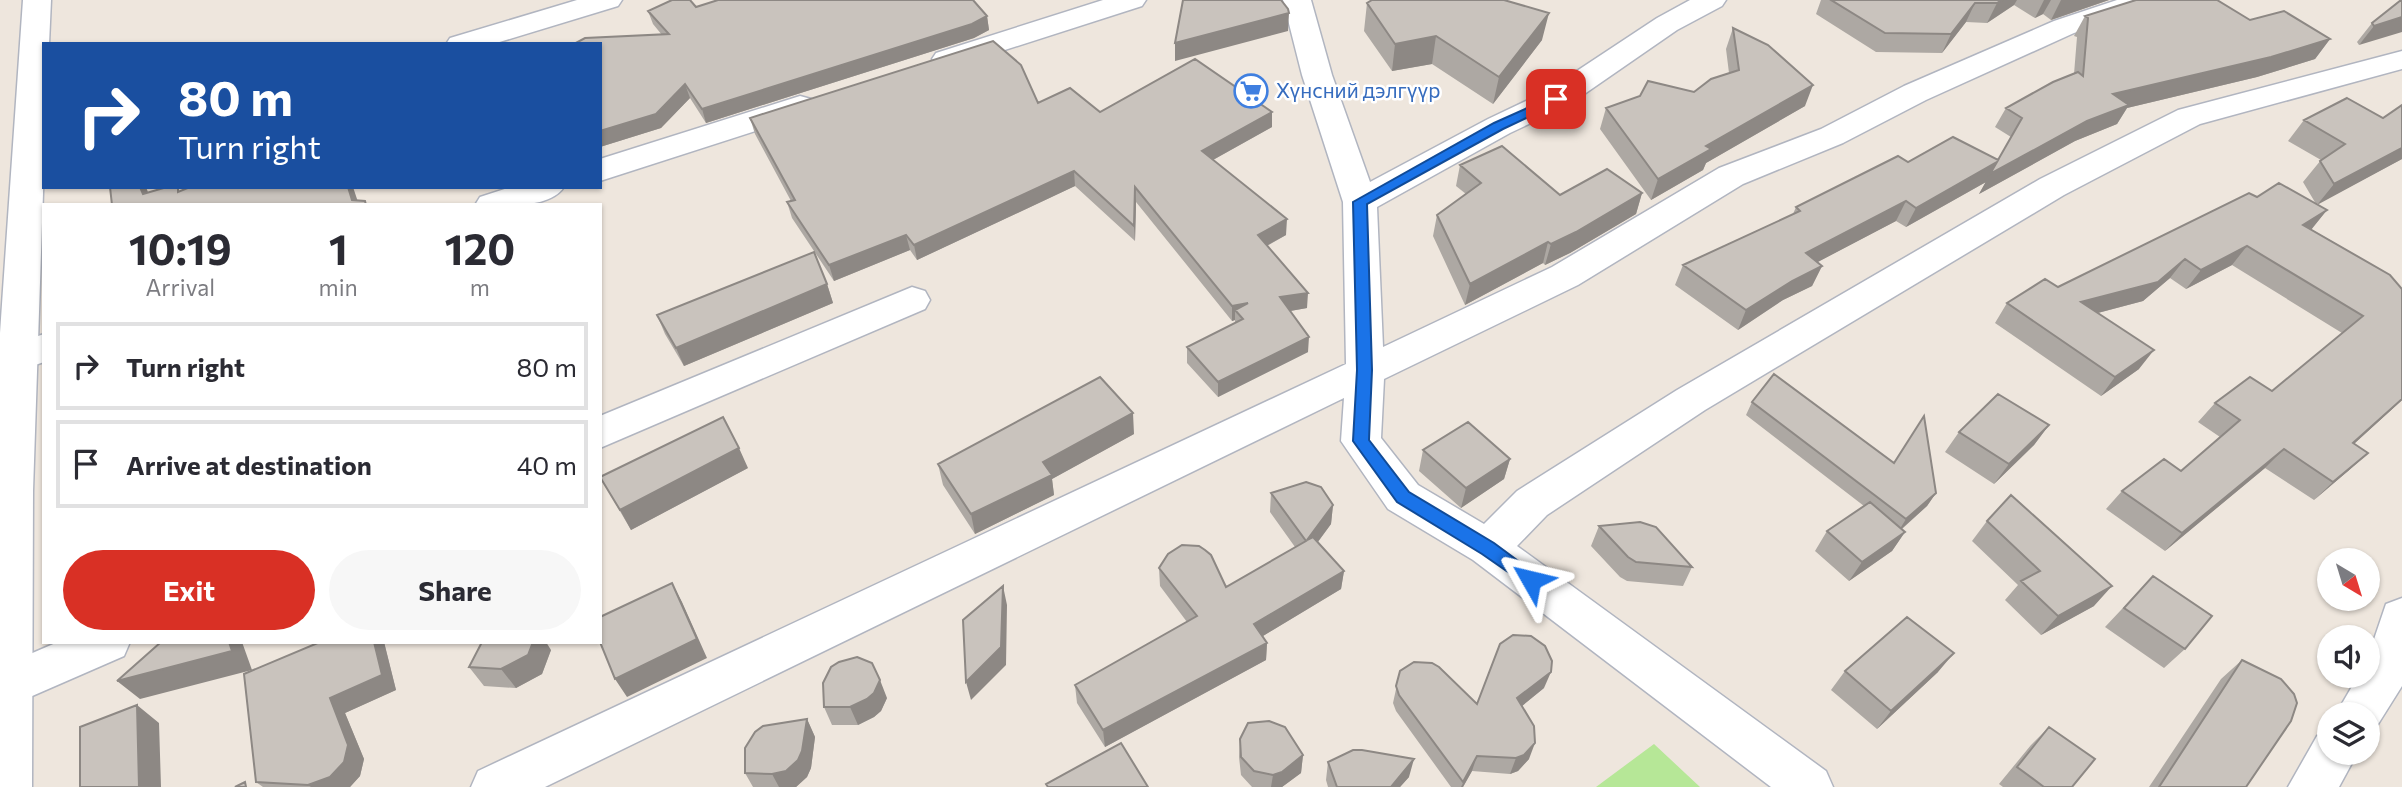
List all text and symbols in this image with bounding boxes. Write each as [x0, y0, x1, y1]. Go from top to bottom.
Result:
text: 80 m [178, 66, 293, 126]
pin [1526, 69, 1586, 129]
icon: right [63, 70, 154, 161]
supermarket icon: Хүнсний дэлгүүр [1232, 72, 1270, 110]
place label: Хүнсний дэлгүүр [1276, 77, 1441, 102]
icon: arrive [1537, 80, 1575, 118]
text: Turn right [178, 126, 321, 166]
text: 10:19 [129, 222, 232, 274]
text: 1 [329, 222, 348, 274]
text: 120 [445, 222, 515, 274]
text: Arrival [146, 273, 215, 301]
text: min [319, 273, 358, 301]
text: m [470, 273, 490, 301]
icon: right [67, 347, 105, 385]
text: Turn right [126, 351, 245, 382]
text: 80 m [517, 351, 577, 382]
icon: arrive [67, 445, 105, 483]
text: Arrive at destination [126, 449, 372, 480]
text: 40 m [517, 449, 577, 480]
position arrow [1494, 543, 1568, 617]
north arrow [2317, 548, 2380, 611]
map controls [2317, 548, 2380, 765]
button: Exit [63, 550, 315, 630]
button: Share [329, 550, 581, 630]
button: sound [2317, 625, 2380, 688]
button: layers [2317, 702, 2380, 765]

